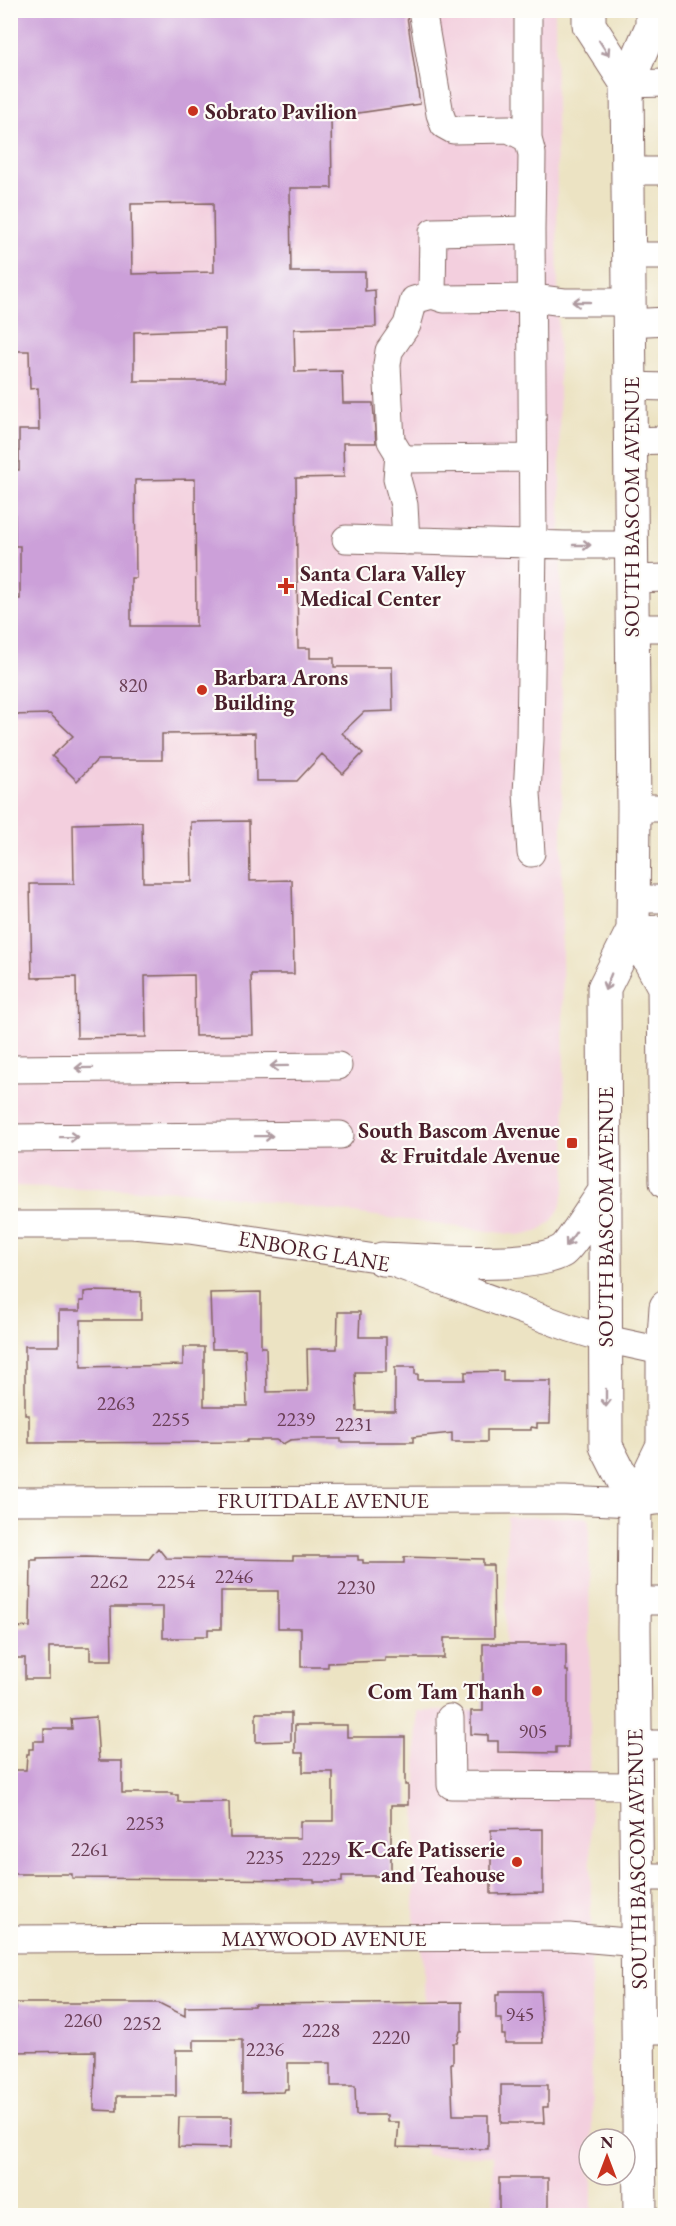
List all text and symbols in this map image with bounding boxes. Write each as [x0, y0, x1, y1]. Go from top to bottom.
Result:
one-way arrow [599, 39, 611, 56]
place label: Sobrato Pavilion [205, 97, 358, 126]
marker: Sobrato Pavilion [186, 104, 200, 118]
one-way arrow [571, 296, 591, 308]
street label: SOUTH BASCOM AVENUE [617, 377, 646, 637]
one-way arrow [572, 539, 592, 551]
place label: Santa Clara Valley Medical Center [300, 559, 466, 613]
marker: Santa Clara Valley Medical Center [277, 577, 295, 595]
place label: Barbara Arons Building [214, 663, 348, 717]
house number: 820 [119, 672, 148, 698]
marker: Barbara Arons Building [195, 683, 209, 697]
one-way arrow [602, 973, 613, 991]
one-way arrow [270, 1060, 290, 1072]
one-way arrow [75, 1062, 95, 1074]
street label: SOUTH BASCOM AVENUE [591, 1087, 620, 1347]
place label: South Bascom Avenue & Fruitdale Avenue [358, 1116, 560, 1170]
one-way arrow [253, 1130, 273, 1142]
one-way arrow [58, 1131, 78, 1143]
marker: South Bascom Avenue & Fruitdale Avenue [565, 1136, 579, 1150]
street label: ENBORG LANE [236, 1223, 392, 1279]
one-way arrow [565, 1230, 577, 1246]
one-way arrow [600, 1387, 612, 1407]
house number: 2263 [97, 1390, 135, 1416]
house number: 2255 [152, 1406, 190, 1432]
house number: 2239 [277, 1406, 316, 1432]
house number: 2231 [335, 1411, 373, 1437]
street label: FRUITDALE AVENUE [217, 1486, 429, 1515]
house number: 2246 [215, 1563, 254, 1589]
house number: 2262 [90, 1568, 129, 1594]
house number: 2254 [157, 1568, 196, 1594]
house number: 2230 [337, 1574, 376, 1600]
place label: Com Tam Thanh [368, 1677, 525, 1706]
marker: Com Tam Thanh [530, 1684, 544, 1698]
house number: 905 [519, 1718, 547, 1744]
street label: SOUTH BASCOM AVENUE [620, 1728, 654, 1990]
house number: 2253 [126, 1810, 164, 1836]
place label: K-Cafe Patisserie and Teahouse [348, 1835, 505, 1889]
house number: 2261 [71, 1836, 109, 1862]
house number: 2235 [246, 1844, 284, 1870]
house number: 2229 [302, 1845, 341, 1871]
marker: K-Cafe Patisserie and Teahouse [510, 1855, 524, 1869]
street label: MAYWOOD AVENUE [221, 1924, 427, 1953]
house number: 945 [506, 2001, 534, 2027]
house number: 2260 [64, 2007, 103, 2033]
house number: 2252 [123, 2010, 162, 2036]
house number: 2228 [302, 2017, 340, 2043]
house number: 2220 [372, 2024, 411, 2050]
house number: 2236 [246, 2036, 285, 2062]
north arrow [577, 2127, 637, 2187]
text: N [601, 2132, 614, 2153]

